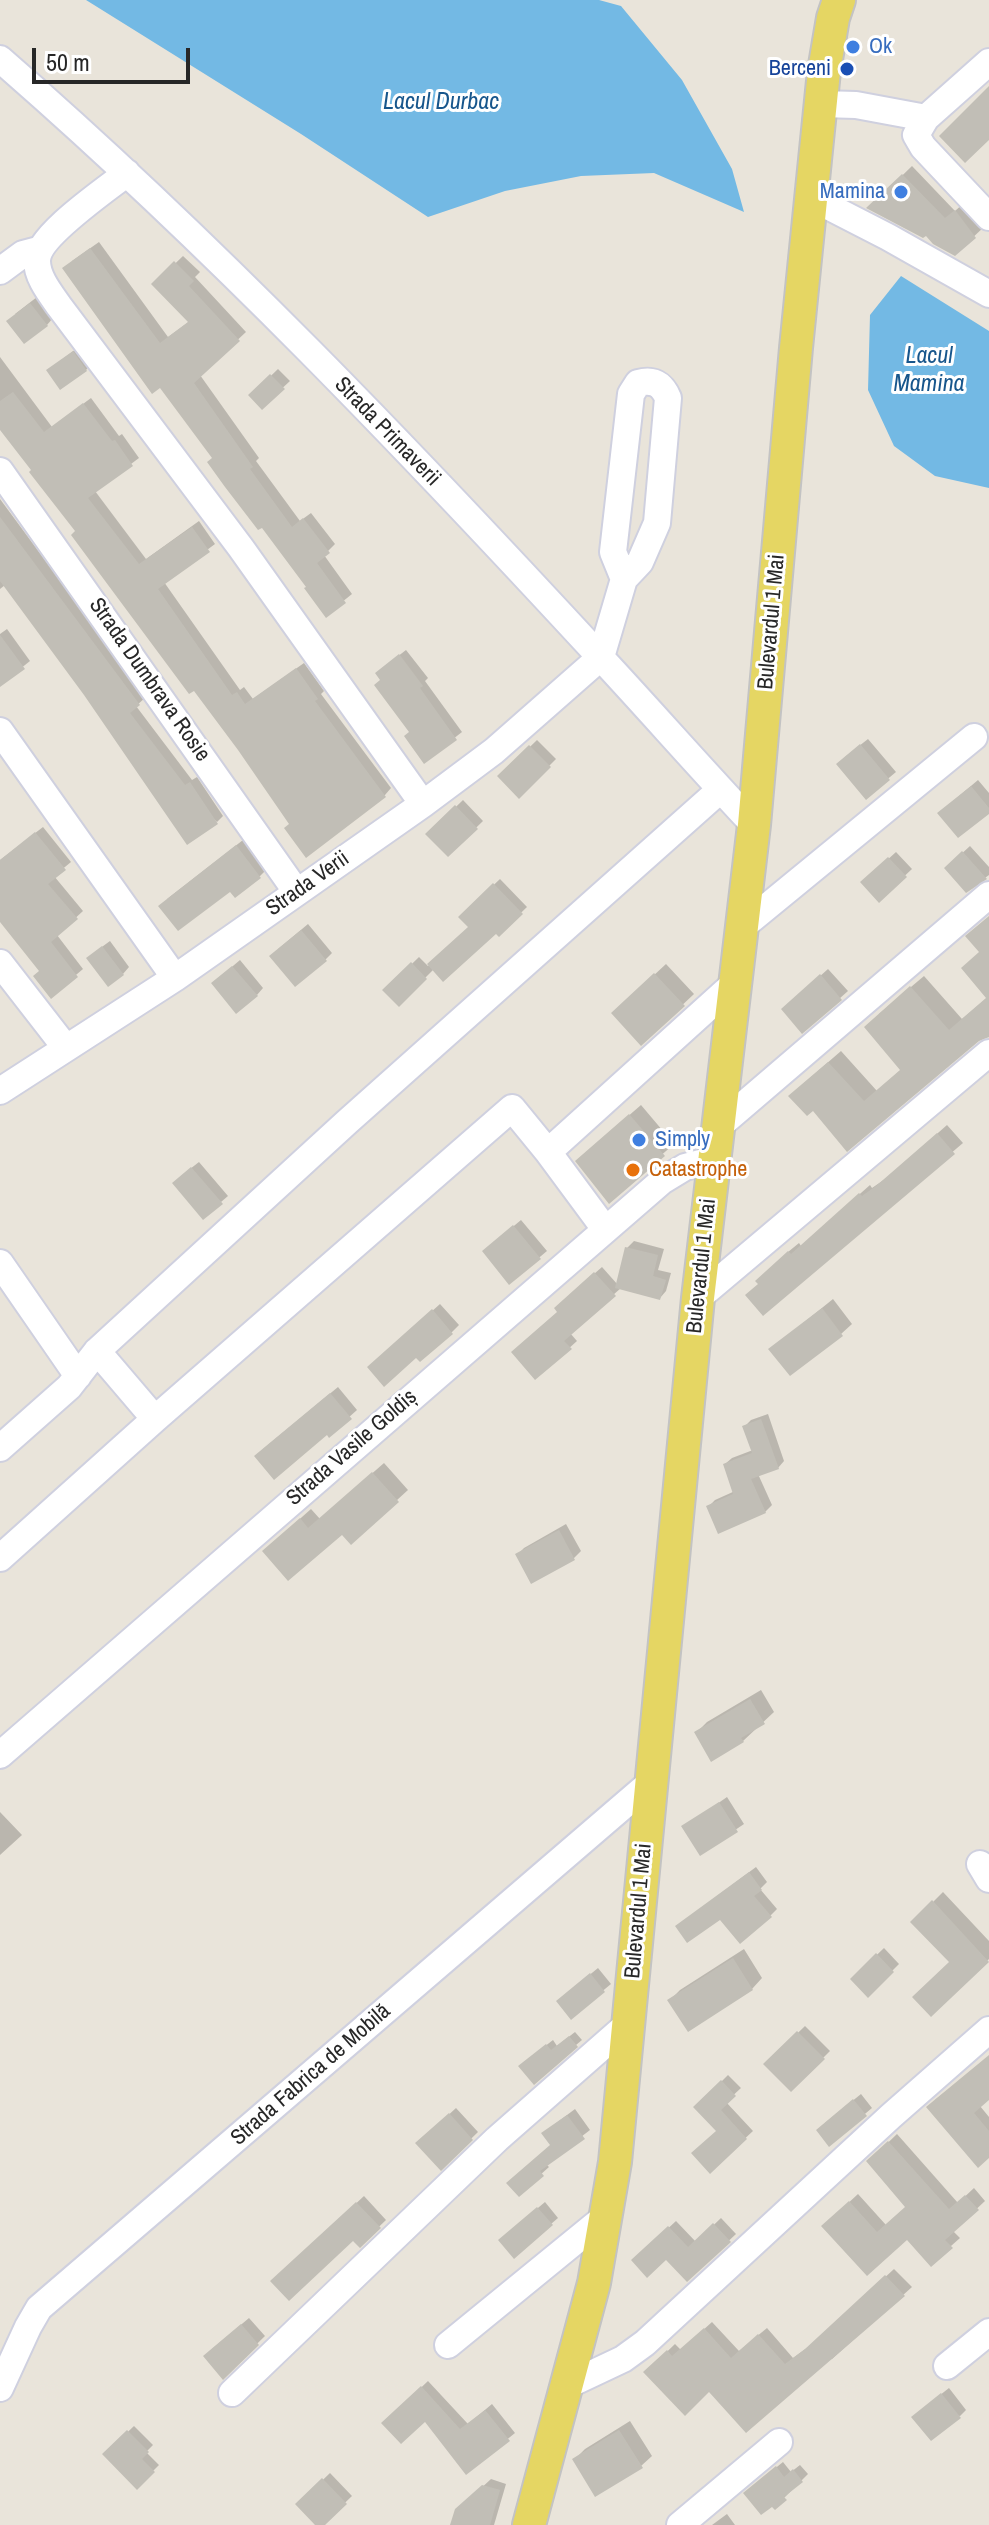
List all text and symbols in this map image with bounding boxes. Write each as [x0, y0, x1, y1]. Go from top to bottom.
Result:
scale bar [36, 32, 194, 82]
place label: Ok [869, 34, 892, 60]
marker: Ok [844, 38, 862, 56]
text: 50 m [46, 46, 90, 78]
place label: Berceni [769, 56, 831, 82]
marker: Berceni [838, 60, 856, 78]
water label: Lacul Durbac [383, 89, 499, 117]
place label: Mamina [820, 179, 885, 205]
marker: Mamina [892, 183, 910, 201]
water label: Lacul Mamina [893, 343, 965, 399]
street label: Strada Primaverii [328, 372, 446, 492]
street label: Bulevardul 1 Mai [753, 553, 791, 691]
street label: Strada Dumbrava Rosie [83, 593, 215, 767]
street label: Strada Verii [261, 846, 355, 922]
place label: Simply [655, 1127, 710, 1153]
marker: Simply [630, 1131, 648, 1149]
place label: Catastrophe [649, 1157, 747, 1183]
marker: Catastrophe [624, 1161, 642, 1179]
street label: Bulevardul 1 Mai [682, 1197, 722, 1335]
street label: Strada Vasile Goldiș [281, 1384, 423, 1512]
street label: Bulevardul 1 Mai [620, 1842, 658, 1980]
street label: Strada Fabrica de Mobilă [226, 1999, 396, 2151]

